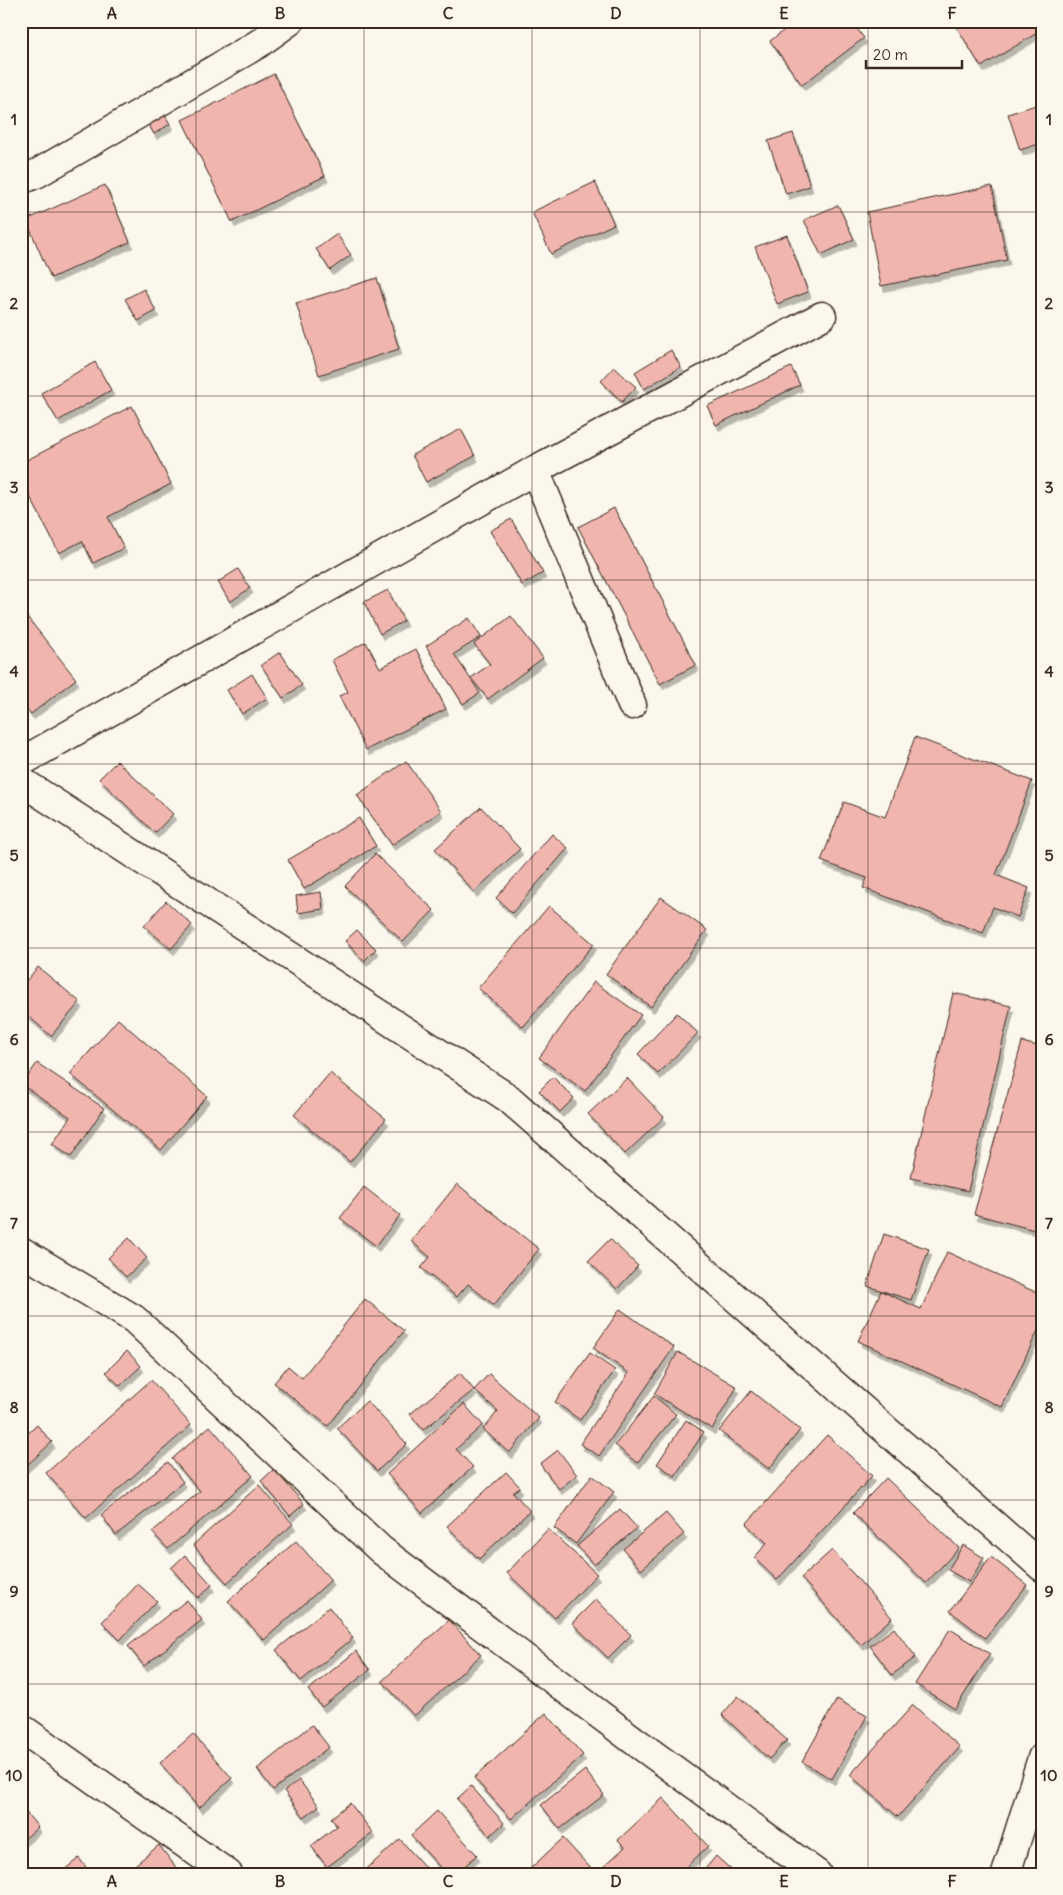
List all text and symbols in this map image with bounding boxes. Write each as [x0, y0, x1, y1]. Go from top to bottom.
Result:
text: A [107, 3, 117, 23]
text: B [275, 3, 286, 23]
text: C [443, 3, 454, 23]
text: D [610, 3, 622, 23]
text: E [779, 3, 789, 23]
text: F [947, 3, 957, 23]
scale bar [866, 38, 962, 70]
text: 20 m [873, 45, 908, 64]
text: 1 [11, 109, 17, 129]
text: 1 [1046, 109, 1052, 129]
text: 2 [10, 293, 19, 313]
text: 2 [1045, 293, 1054, 313]
text: 3 [9, 477, 19, 497]
text: 3 [1044, 477, 1054, 497]
text: 4 [9, 661, 19, 681]
text: 4 [1044, 661, 1054, 681]
text: 5 [9, 845, 19, 865]
text: 5 [1044, 845, 1054, 865]
text: 6 [9, 1029, 19, 1049]
text: 6 [1044, 1029, 1054, 1049]
text: 7 [10, 1213, 18, 1233]
text: 7 [1045, 1213, 1053, 1233]
text: 8 [9, 1397, 19, 1417]
text: 8 [1044, 1397, 1054, 1417]
text: 9 [9, 1581, 19, 1601]
text: 9 [1044, 1581, 1054, 1601]
text: 10 [6, 1765, 22, 1785]
text: 10 [1041, 1765, 1057, 1785]
text: A [107, 1871, 117, 1891]
text: B [275, 1871, 286, 1891]
text: C [443, 1871, 454, 1891]
text: D [610, 1871, 622, 1891]
text: E [779, 1871, 789, 1891]
text: F [947, 1871, 957, 1891]

